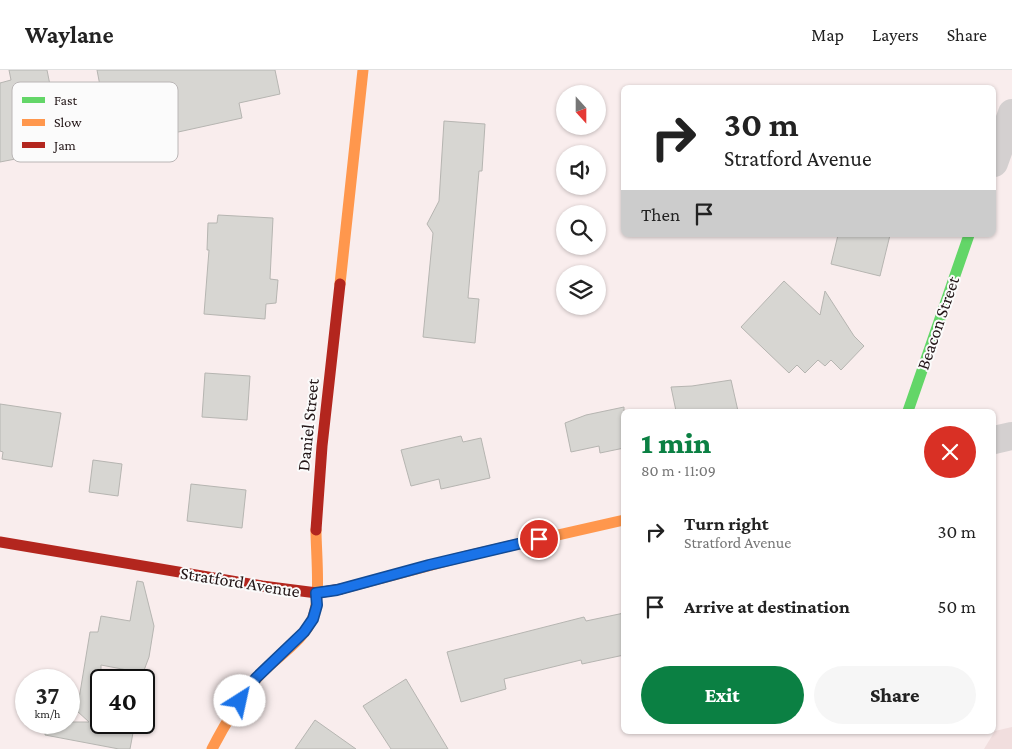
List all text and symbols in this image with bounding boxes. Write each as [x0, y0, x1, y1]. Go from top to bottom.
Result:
text: Waylane [25, 21, 114, 48]
text: Map [811, 25, 844, 45]
text: Layers [872, 25, 919, 45]
text: Share [947, 25, 987, 45]
legend [12, 82, 178, 162]
north arrow [556, 85, 606, 135]
map controls [556, 85, 606, 315]
text: Fast [54, 92, 78, 108]
icon: right [641, 105, 706, 170]
text: 30 m [724, 105, 799, 144]
text: Slow [54, 114, 82, 130]
text: Jam [52, 137, 76, 153]
button: sound [556, 145, 606, 195]
text: Stratford Avenue [724, 146, 872, 171]
icon: arrive [690, 200, 718, 228]
text: Then [641, 204, 680, 225]
button: search [556, 205, 606, 255]
button: layers [556, 265, 606, 315]
street label: Beacon Street [913, 273, 964, 372]
street label: Daniel Street [293, 377, 323, 472]
text: 1 min [641, 426, 711, 459]
button: close [924, 426, 976, 478]
text: 80 m · 11:09 [641, 462, 716, 479]
text: Turn right [684, 513, 769, 534]
pin [518, 518, 560, 560]
icon: right [641, 518, 669, 546]
text: 30 m [937, 521, 976, 542]
icon: arrive [525, 525, 553, 553]
text: Stratford Avenue [684, 534, 791, 551]
street label: Stratford Avenue [179, 563, 301, 601]
icon: arrive [641, 593, 669, 621]
text: Arrive at destination [684, 596, 850, 617]
text: 50 m [937, 596, 976, 617]
button: Exit [641, 666, 804, 724]
button: Share [814, 666, 976, 724]
speed limit sign: 40 [90, 669, 155, 734]
position arrow [213, 674, 265, 726]
text: 37 [36, 682, 59, 709]
text: km/h [35, 707, 60, 721]

